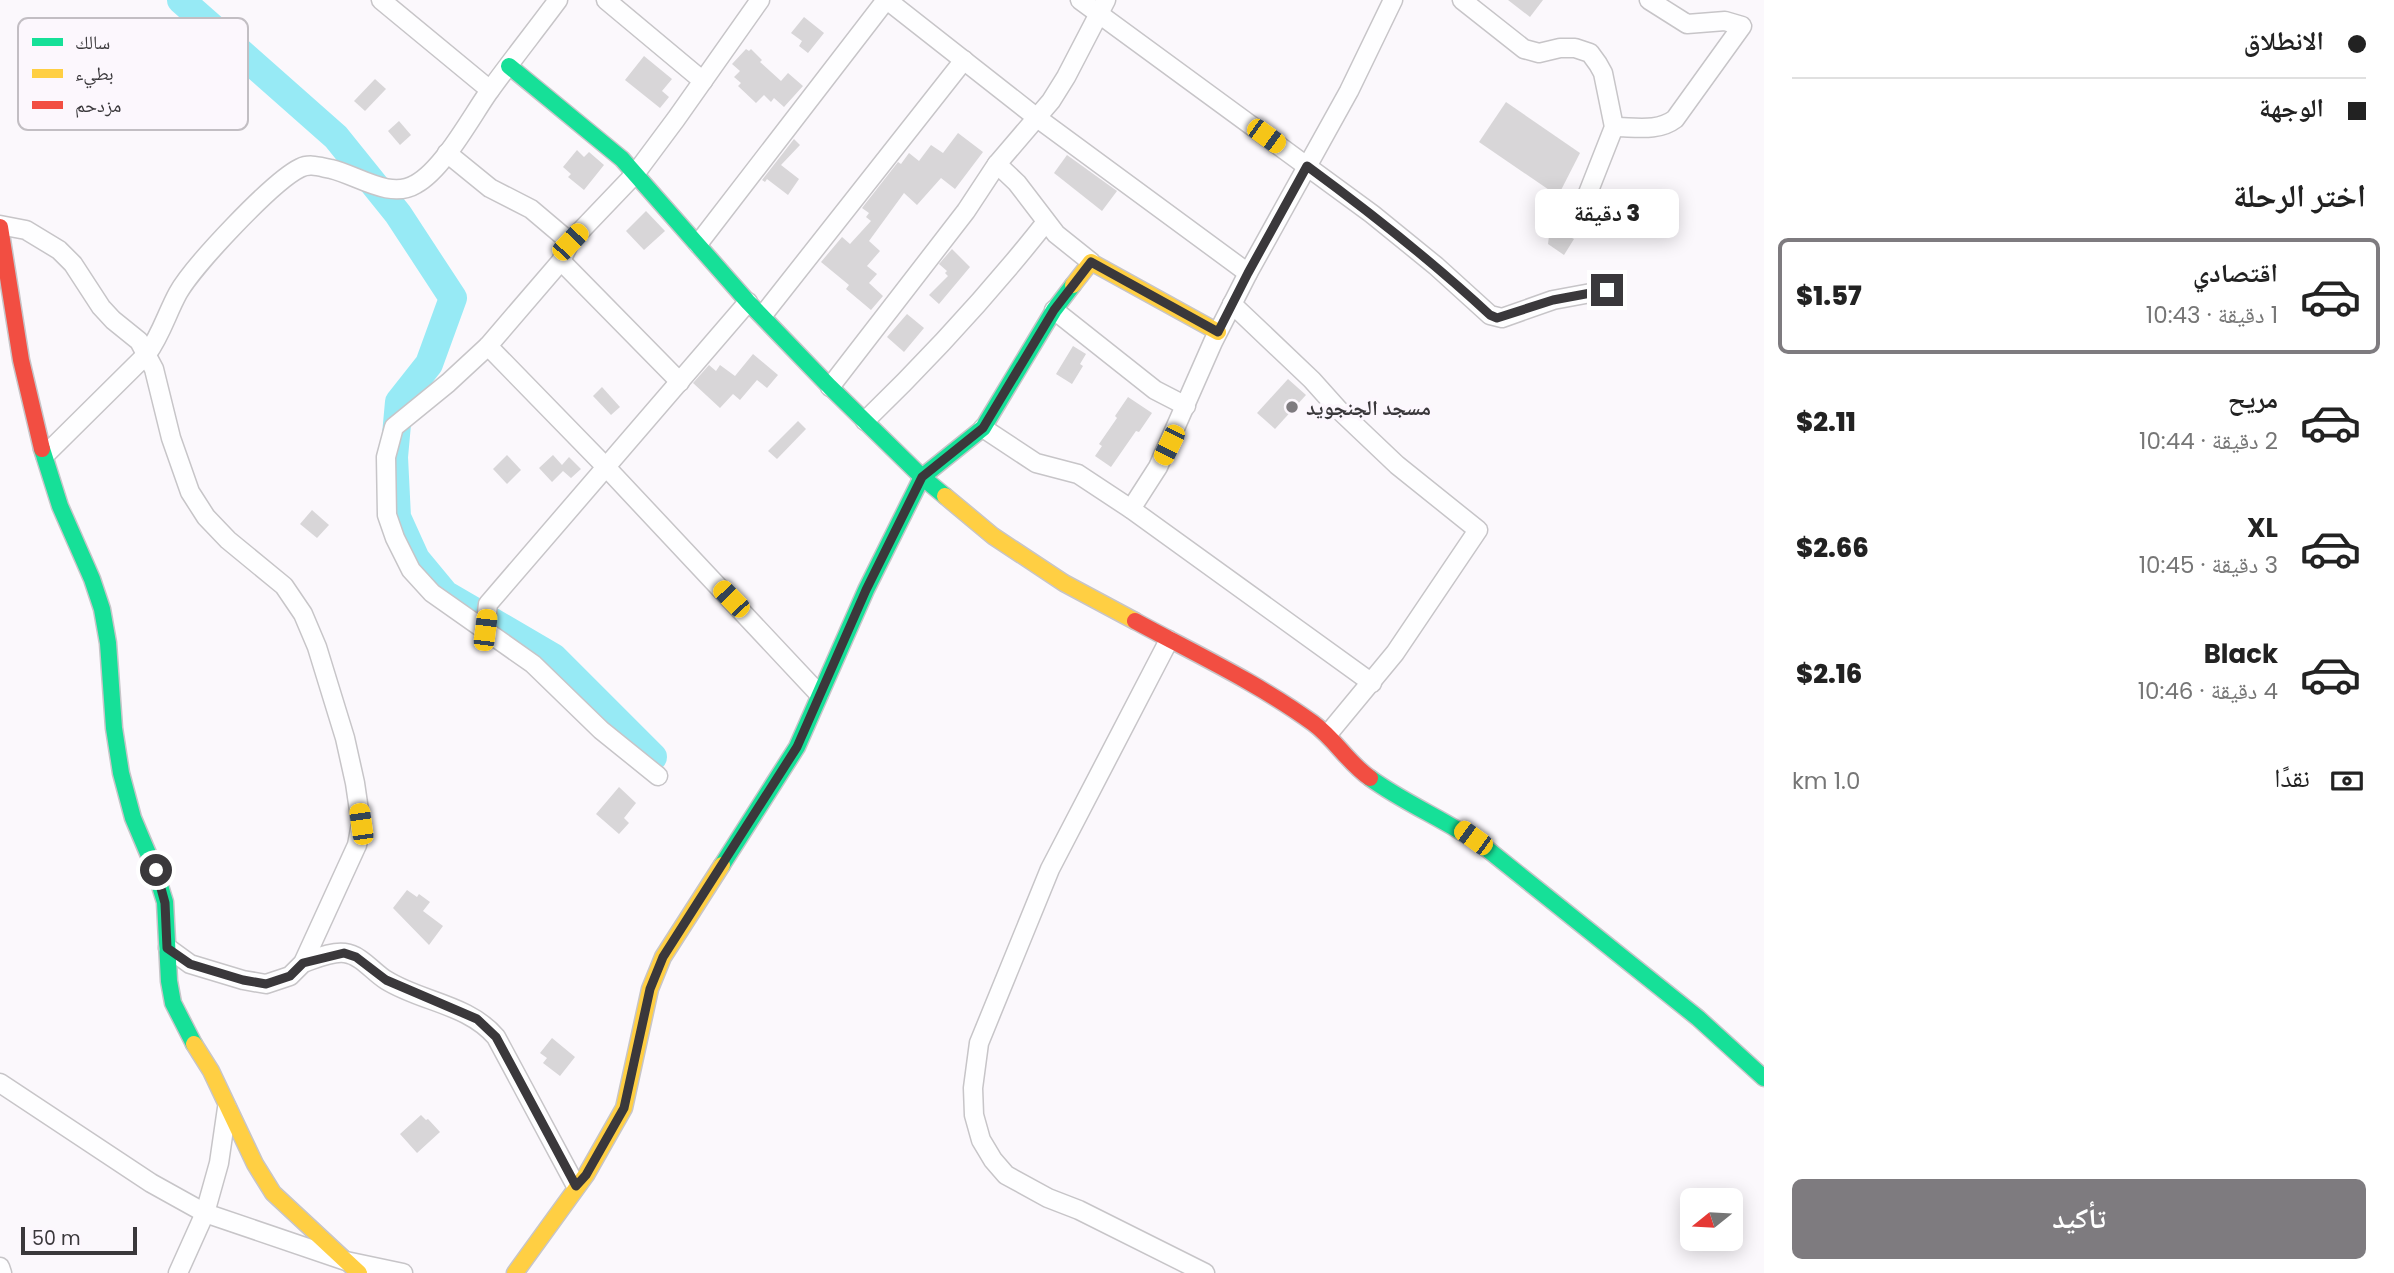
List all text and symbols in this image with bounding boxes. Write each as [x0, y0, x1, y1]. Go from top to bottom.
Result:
legend [18, 18, 248, 130]
text: الانطلاق [2244, 23, 2324, 59]
text: سالك [75, 29, 110, 56]
text: بطيء [75, 60, 114, 89]
text: الوجهة [2259, 90, 2324, 126]
text: مزدحم [75, 92, 121, 119]
car [1243, 115, 1290, 157]
text: اختر الرحلة [2233, 173, 2366, 218]
callout: 3 دقيقة [1535, 188, 1679, 238]
text: 3 دقيقة [1574, 197, 1640, 229]
car [548, 219, 593, 265]
text: اقتصادي [2193, 255, 2278, 291]
icon: car [2299, 265, 2362, 328]
route end [1591, 274, 1623, 306]
text: $1.57 [1796, 278, 1862, 314]
text: 1 دقيقة · 10:43 [2146, 299, 2278, 331]
text: مريح [2228, 381, 2278, 417]
icon: car [2299, 391, 2362, 454]
place label: مسجد الجنجويد [1306, 393, 1431, 422]
marker: مسجد الجنجويد [1284, 399, 1300, 415]
text: $2.11 [1796, 404, 1856, 440]
car [1151, 422, 1188, 468]
text: 2 دقيقة · 10:44 [2139, 425, 2278, 457]
text: XL [2247, 510, 2278, 546]
icon: car [2299, 517, 2362, 580]
text: $2.66 [1796, 530, 1869, 566]
text: 3 دقيقة · 10:45 [2139, 549, 2278, 581]
car [709, 577, 754, 621]
car [473, 608, 498, 652]
text: Black [2204, 636, 2278, 672]
icon: car [2299, 643, 2362, 706]
text: $2.16 [1796, 656, 1862, 692]
text: 4 دقيقة · 10:46 [2138, 675, 2278, 707]
text: نقدًا [2274, 760, 2310, 796]
icon: cash [2328, 762, 2366, 800]
text: 1.0 km [1792, 765, 1860, 797]
car [348, 802, 375, 846]
car [1450, 817, 1497, 859]
route start [140, 854, 172, 886]
button: تأكيد [1792, 1179, 2366, 1259]
north arrow [1680, 1188, 1743, 1251]
map controls [1680, 1188, 1743, 1251]
scale bar [21, 1224, 136, 1256]
text: 50 m [32, 1225, 81, 1252]

